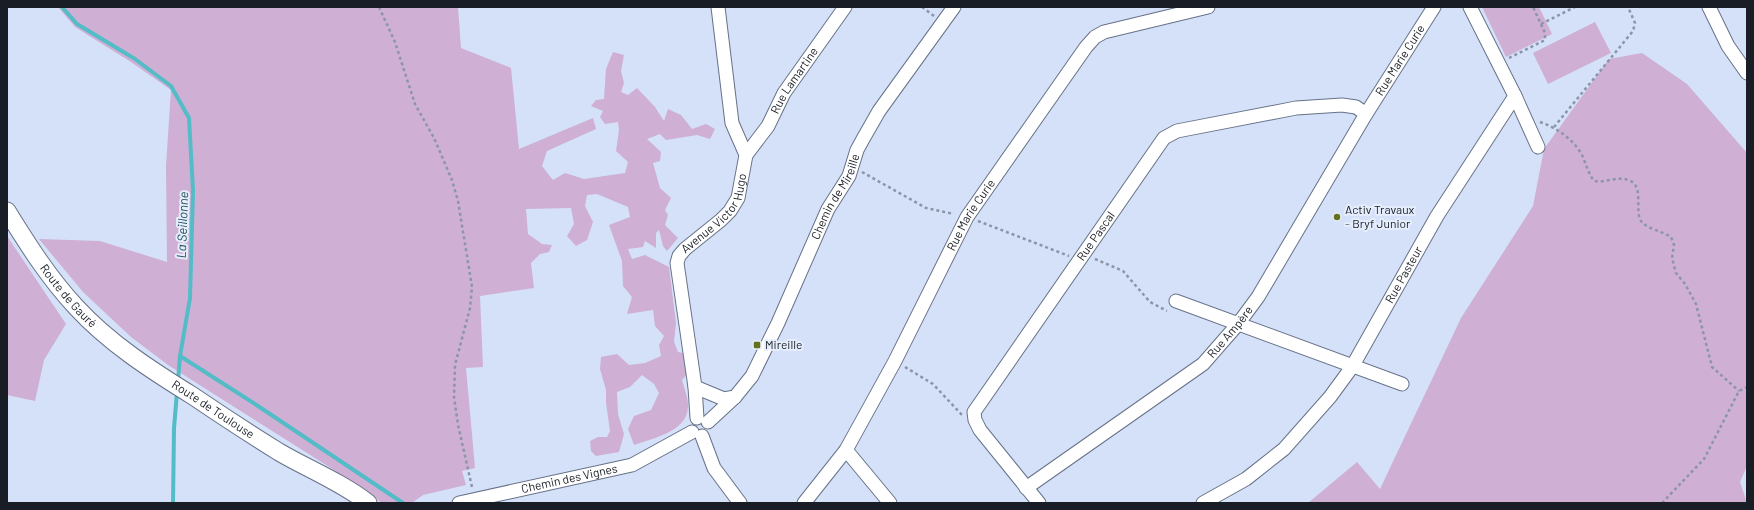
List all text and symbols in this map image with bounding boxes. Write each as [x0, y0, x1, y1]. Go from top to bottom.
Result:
street label: Rue Marie Curie [1372, 22, 1427, 98]
street label: Rue Lamartine [767, 44, 820, 116]
street label: Chemin de Mireille [808, 152, 861, 241]
street label: Avenue Victor Hugo [678, 172, 748, 255]
street label: Rue Marie Curie [943, 176, 997, 253]
water label: La Seillonne [173, 191, 191, 259]
place label: Activ Travaux - Bryf Junior [1345, 202, 1415, 230]
street label: Rue Pascal [1073, 208, 1117, 263]
marker: Activ Travaux - Bryf Junior [1332, 212, 1342, 222]
street label: Rue Pasteur [1381, 243, 1425, 305]
street label: Route de Gauré [38, 261, 100, 330]
street label: Rue Ampère [1204, 303, 1255, 360]
place label: Mireille [765, 337, 802, 351]
marker: Mireille [752, 340, 762, 350]
street label: Route de Toulouse [170, 377, 257, 441]
street label: Chemin des Vignes [520, 460, 619, 495]

